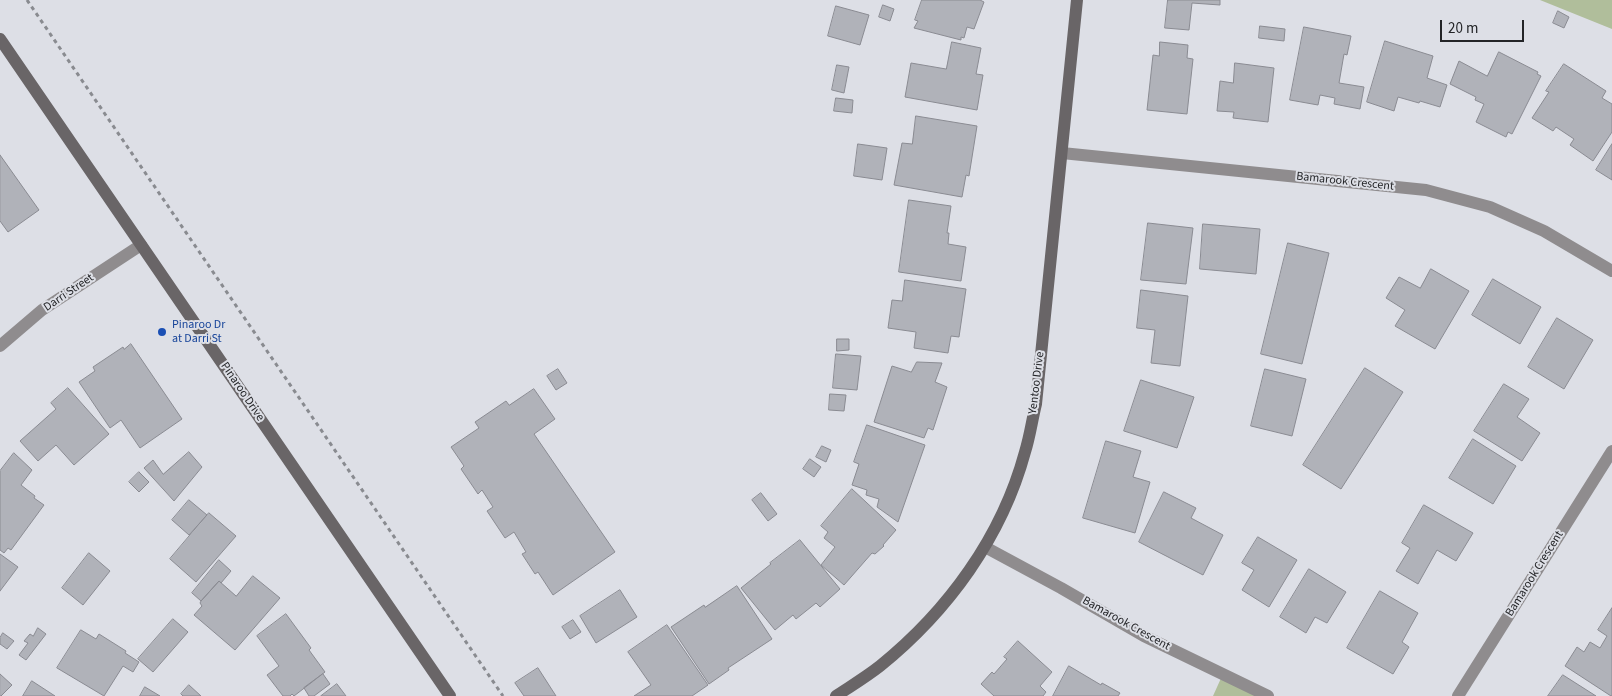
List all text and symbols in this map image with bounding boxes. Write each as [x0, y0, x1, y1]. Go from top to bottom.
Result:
scale bar [1442, 10, 1526, 42]
text: 20 m [1448, 18, 1478, 39]
street label: Bamarook Crescent [1295, 170, 1395, 194]
street label: Darri Street [41, 271, 97, 315]
place label: Pinaroo Dr at Darri St [172, 318, 225, 346]
marker: Pinaroo Dr at Darri St [156, 326, 168, 338]
street label: Yentoo Drive [1026, 351, 1048, 415]
street label: Pinaroo Drive [217, 360, 267, 424]
street label: Bamarook Crescent [1503, 529, 1567, 619]
street label: Bamarook Crescent [1080, 594, 1172, 654]

